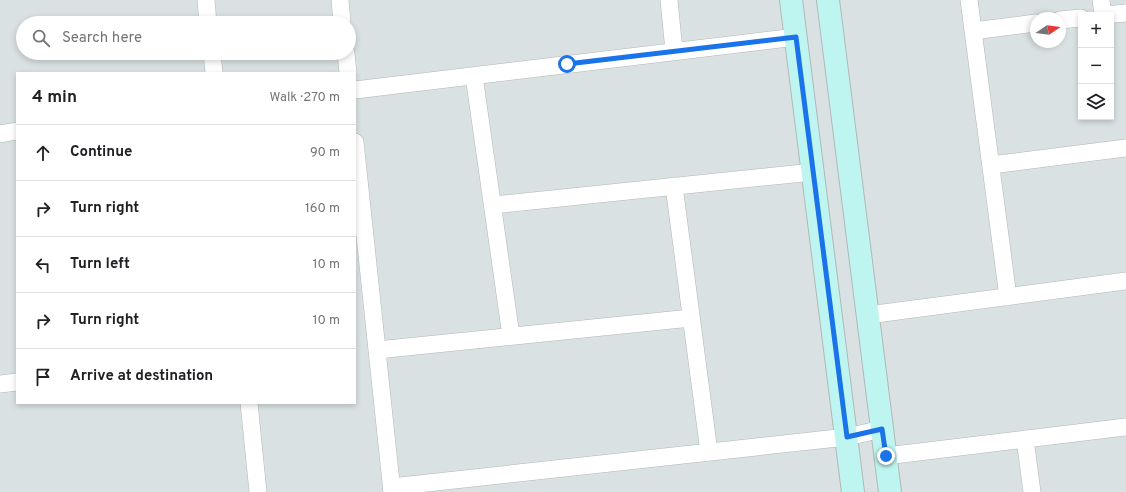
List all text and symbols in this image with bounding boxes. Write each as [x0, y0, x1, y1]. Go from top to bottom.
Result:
north arrow [1030, 12, 1066, 48]
map controls [1078, 12, 1114, 120]
button: + [1078, 12, 1114, 48]
search box [16, 16, 356, 60]
icon: search [30, 27, 52, 49]
text: Search here [62, 29, 142, 48]
button: − [1078, 48, 1114, 84]
route start [558, 55, 576, 73]
button: layers [1078, 84, 1114, 120]
text: 4 min [32, 87, 77, 109]
text: Walk · 270 m [270, 90, 340, 106]
icon: ahead [32, 142, 54, 164]
text: Continue [70, 143, 132, 162]
text: 90 m [310, 145, 340, 161]
icon: right [32, 198, 54, 220]
text: Turn right [70, 199, 139, 218]
text: 160 m [305, 201, 340, 217]
icon: left [32, 254, 54, 276]
text: Turn left [70, 255, 130, 274]
text: 10 m [313, 257, 340, 273]
icon: right [32, 310, 54, 332]
text: Turn right [70, 311, 139, 330]
text: 10 m [313, 313, 340, 329]
icon: arrive [32, 366, 54, 388]
text: Arrive at destination [70, 367, 213, 386]
route end [877, 447, 895, 465]

